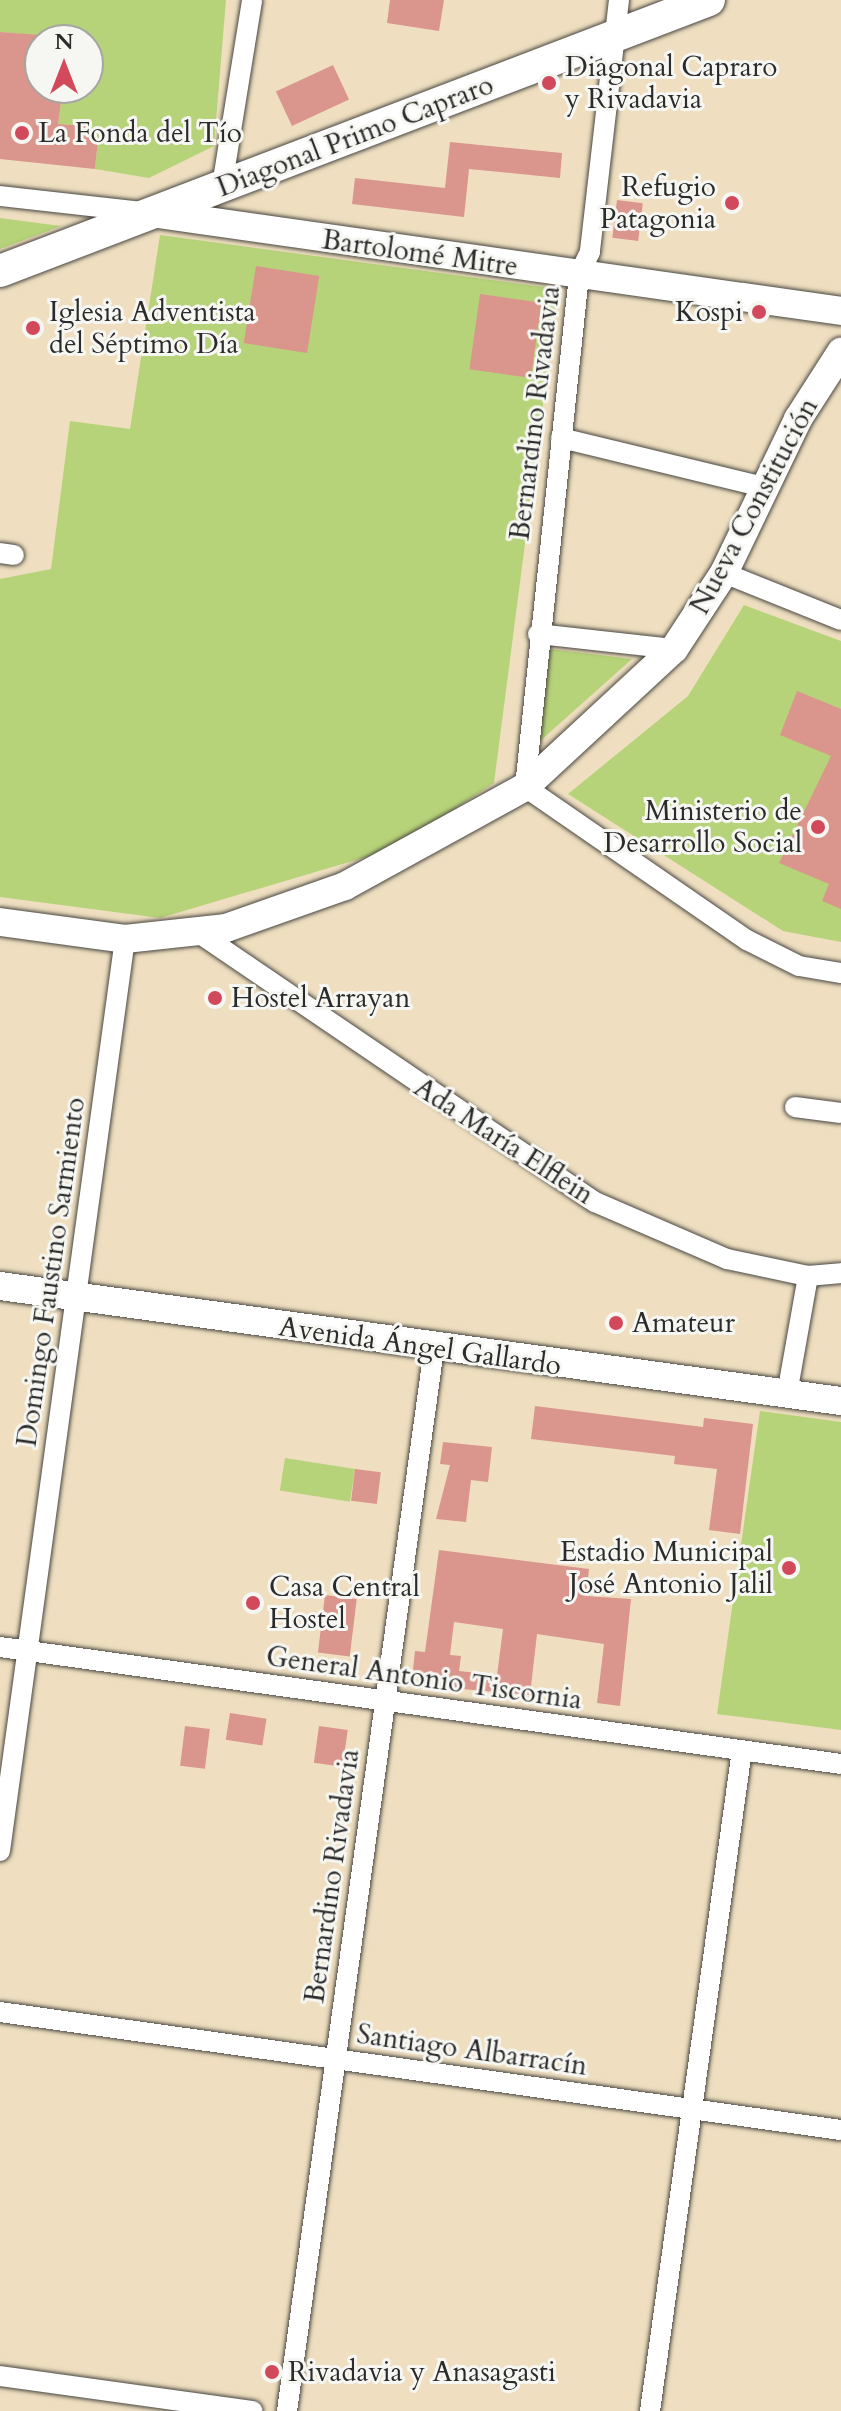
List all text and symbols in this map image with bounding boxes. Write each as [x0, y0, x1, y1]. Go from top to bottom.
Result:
north arrow [24, 24, 104, 104]
text: N [54, 27, 74, 57]
place label: Diagonal Capraro y Rivadavia [565, 50, 777, 116]
street label: Diagonal Primo Capraro [212, 68, 498, 204]
marker: Diagonal Capraro y Rivadavia [540, 74, 558, 92]
place label: La Fonda del Tío [38, 116, 242, 150]
marker: La Fonda del Tío [13, 124, 31, 142]
place label: Refugio Patagonia [600, 170, 716, 236]
marker: Refugio Patagonia [723, 194, 741, 212]
street label: Bartolomé Mitre [320, 223, 520, 283]
street label: Bernardino Rivadavia [503, 284, 567, 542]
place label: Iglesia Adventista del Séptimo Día [49, 295, 256, 361]
place label: Kospi [675, 295, 743, 329]
marker: Kospi [750, 303, 768, 321]
marker: Iglesia Adventista del Séptimo Día [24, 319, 42, 337]
street label: Nueva Constitución [683, 392, 825, 620]
place label: Ministerio de Desarrollo Social [604, 794, 802, 860]
marker: Ministerio de Desarrollo Social [809, 818, 827, 836]
place label: Hostel Arrayan [231, 981, 410, 1015]
marker: Hostel Arrayan [206, 989, 224, 1007]
street label: Ada María Elflein [408, 1070, 600, 1212]
street label: Domingo Faustino Sarmiento [10, 1095, 92, 1449]
place label: Amateur [632, 1306, 735, 1340]
street label: Avenida Ángel Gallardo [277, 1310, 563, 1382]
marker: Amateur [607, 1314, 625, 1332]
place label: Estadio Municipal José Antonio Jalil [560, 1535, 773, 1601]
marker: Estadio Municipal José Antonio Jalil [780, 1559, 798, 1577]
place label: Casa Central Hostel [269, 1570, 420, 1636]
marker: Casa Central Hostel [244, 1594, 262, 1612]
street label: General Antonio Tiscornia [264, 1639, 584, 1717]
street label: Bernardino Rivadavia [298, 1747, 366, 2005]
street label: Santiago Albarracín [355, 2017, 589, 2083]
place label: Rivadavia y Anasagasti [288, 2355, 556, 2389]
marker: Rivadavia y Anasagasti [263, 2363, 281, 2381]

